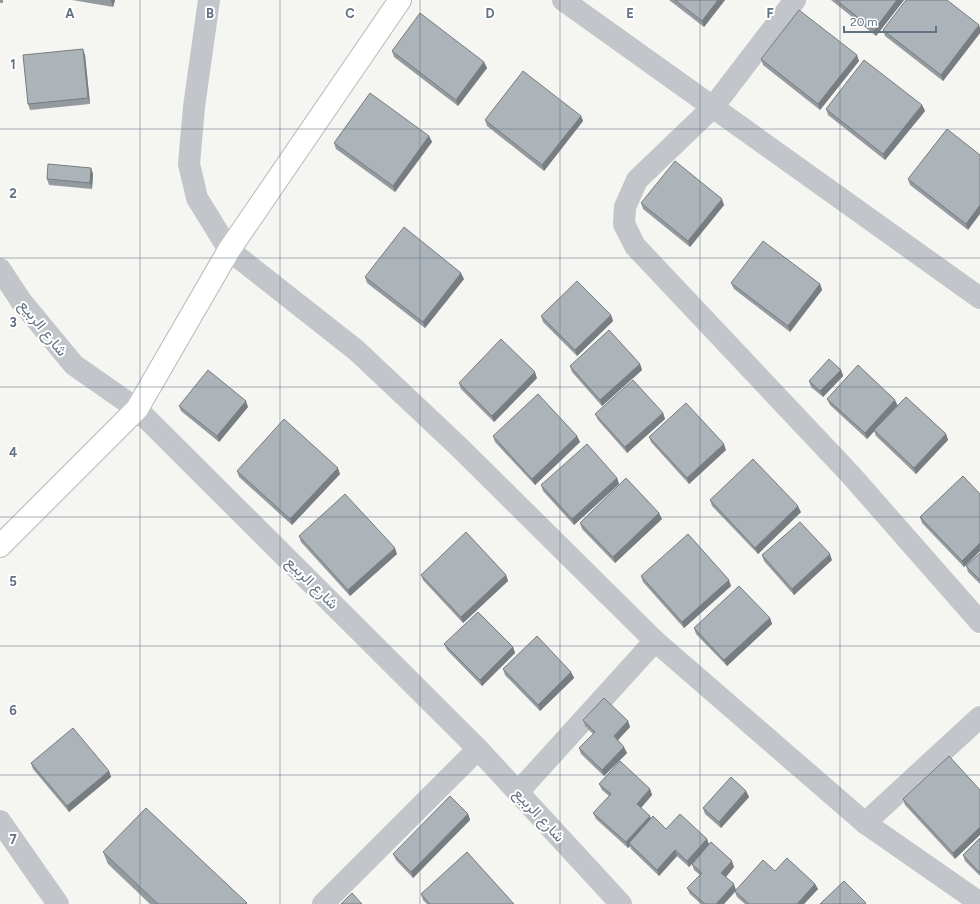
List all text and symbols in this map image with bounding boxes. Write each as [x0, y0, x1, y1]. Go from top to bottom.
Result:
text: A [65, 6, 75, 21]
text: B [206, 6, 214, 21]
text: C [345, 6, 355, 21]
text: D [485, 6, 495, 21]
text: E [626, 6, 634, 21]
text: F [766, 6, 774, 21]
scale bar [844, 8, 936, 34]
text: 20 m [850, 15, 878, 29]
text: 1 [10, 57, 16, 72]
text: 2 [9, 186, 17, 201]
street label: شارع الربيع [13, 296, 71, 361]
text: 3 [9, 315, 17, 330]
text: 4 [9, 445, 17, 460]
street label: شارع الربيع [281, 553, 342, 615]
text: 5 [9, 574, 17, 589]
text: 6 [9, 703, 17, 718]
street label: شارع الربيع [508, 784, 568, 847]
text: 7 [9, 832, 17, 847]

